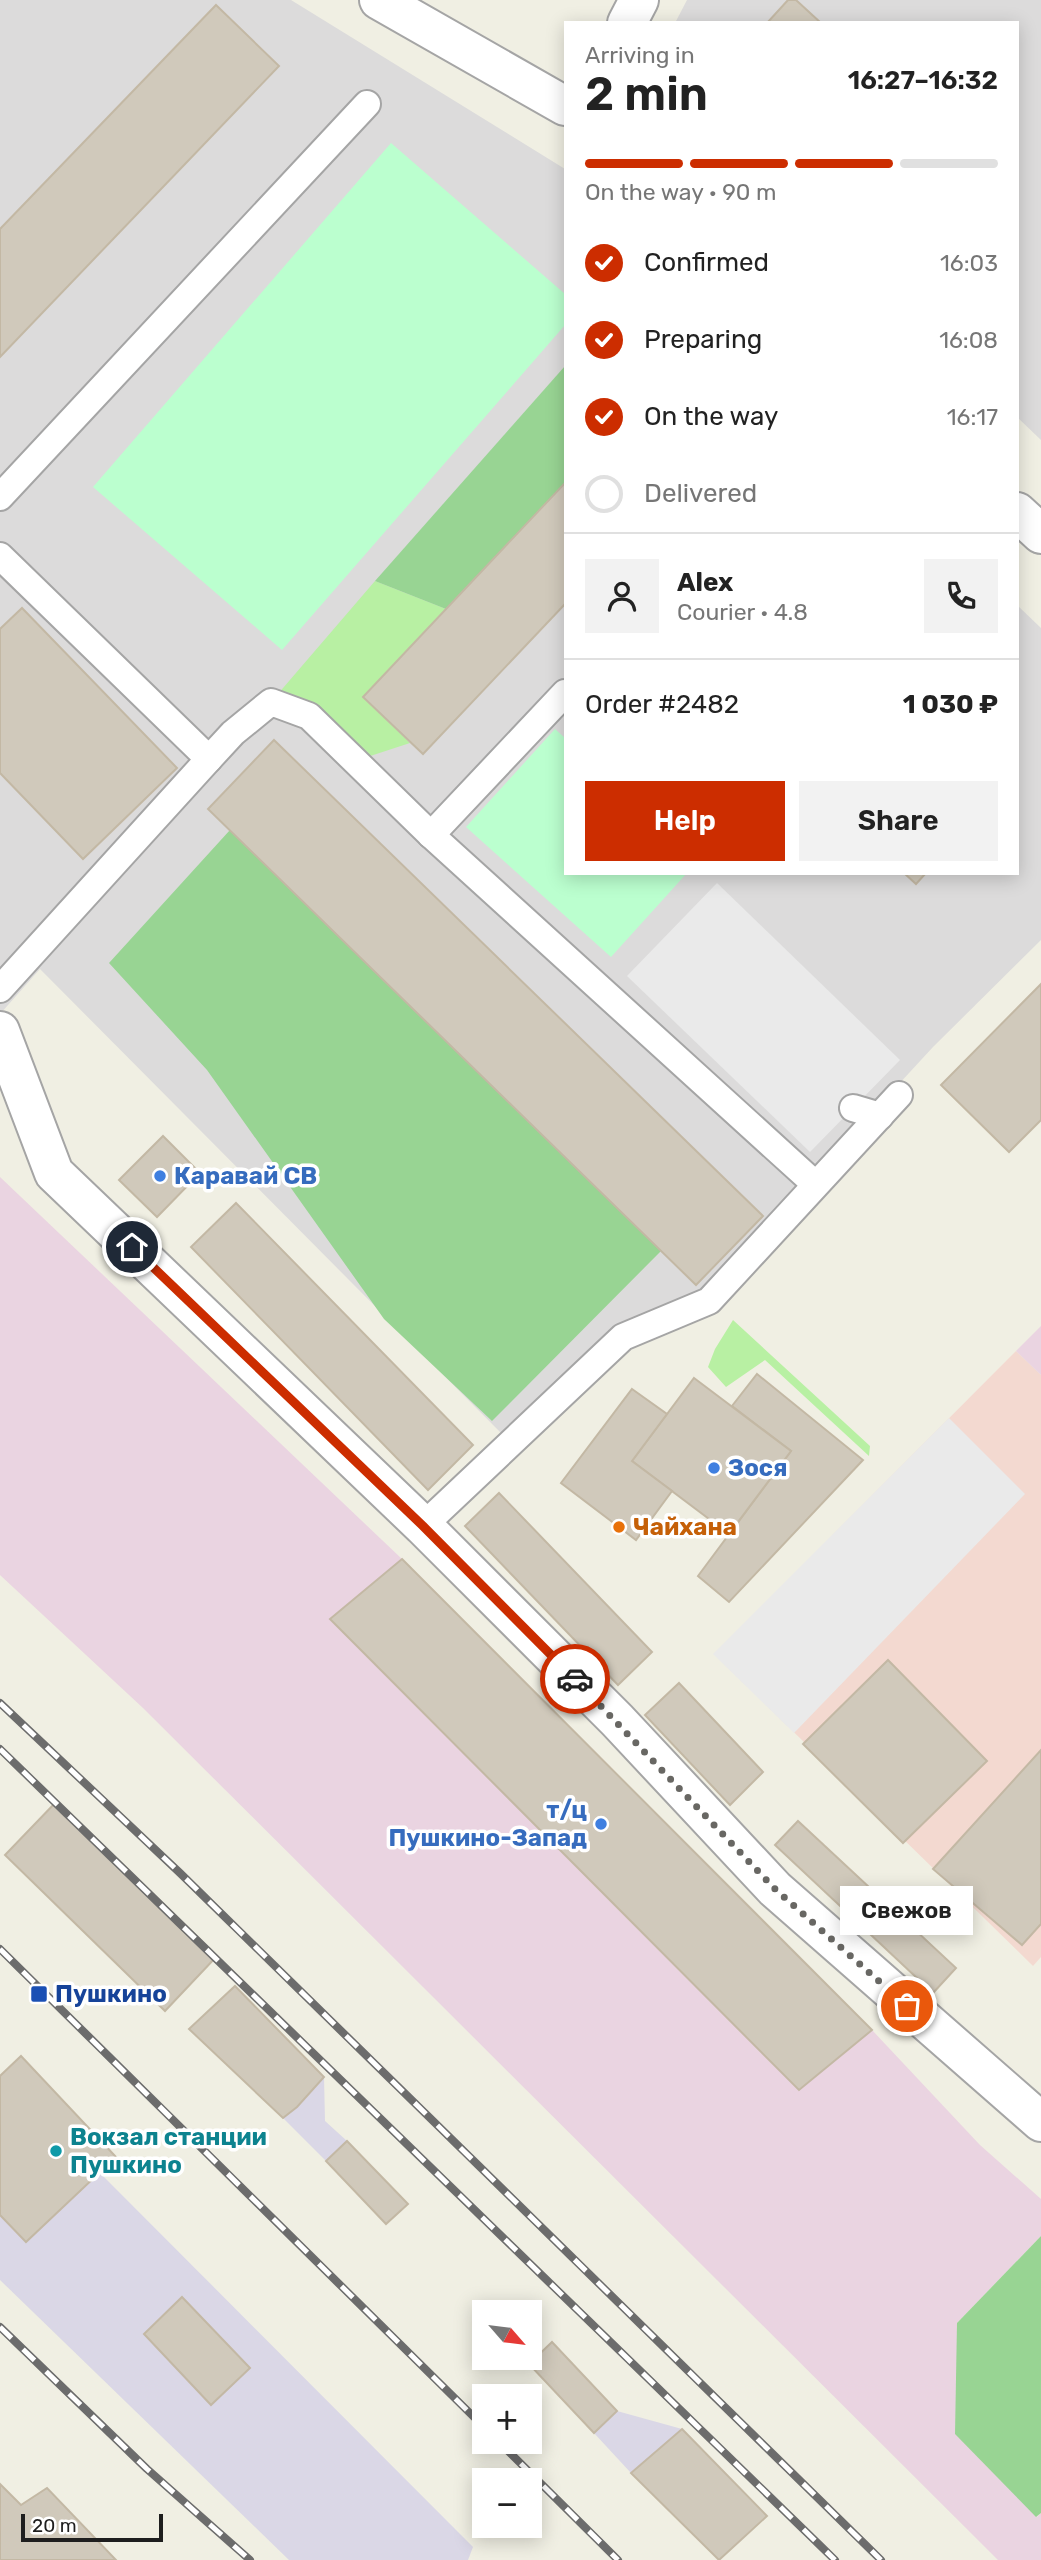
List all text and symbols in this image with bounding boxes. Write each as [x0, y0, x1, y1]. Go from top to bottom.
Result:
text: Arriving in [585, 41, 695, 69]
text: 16:27–16:32 [848, 65, 998, 96]
text: 2 min [585, 67, 708, 122]
text: On the way · 90 m [585, 178, 776, 206]
icon: check [585, 244, 623, 282]
text: Confirmed [644, 247, 769, 278]
text: 16:03 [940, 249, 998, 277]
icon: check [585, 321, 623, 359]
text: Preparing [644, 324, 762, 355]
text: 16:08 [939, 326, 998, 354]
icon: check [585, 398, 623, 436]
text: On the way [644, 401, 778, 432]
text: 16:17 [947, 403, 998, 431]
text: Delivered [644, 478, 757, 509]
button: person [585, 559, 659, 633]
button: phone [924, 559, 998, 633]
text: Alex [677, 567, 733, 598]
text: Courier · 4.8 [677, 598, 808, 626]
text: Order #2482 [585, 689, 739, 720]
text: 1 030 ₽ [903, 689, 998, 720]
button: Help [585, 781, 785, 861]
button: Share [799, 781, 998, 861]
place label: Каравай СВ [174, 1162, 317, 1190]
marker: Каравай СВ [152, 1168, 168, 1184]
pin [102, 1217, 162, 1277]
icon: home [113, 1228, 151, 1266]
place label: Зося [728, 1454, 787, 1482]
marker: Зося [706, 1460, 722, 1476]
place label: Чайхана [633, 1513, 737, 1541]
marker: Чайхана [611, 1519, 627, 1535]
courier [540, 1644, 610, 1714]
icon: car [556, 1660, 594, 1698]
place label: т/ц Пушкино-Запад [388, 1796, 587, 1852]
marker: т/ц Пушкино-Запад [593, 1816, 609, 1832]
callout: Свежов [841, 1887, 974, 1936]
text: Свежов [861, 1896, 952, 1924]
pin [877, 1976, 937, 2036]
place label: Пушкино [55, 1980, 167, 2008]
marker: Пушкино [29, 1984, 49, 2004]
icon: bag [888, 1987, 926, 2025]
place label: Вокзал станции Пушкино [70, 2123, 267, 2179]
marker: Вокзал станции Пушкино [48, 2143, 64, 2159]
north arrow [472, 2300, 542, 2370]
map controls [472, 2300, 542, 2538]
button: + [472, 2384, 542, 2454]
button: − [472, 2468, 542, 2538]
scale bar [21, 2511, 163, 2543]
text: 20 m [32, 2514, 77, 2537]

